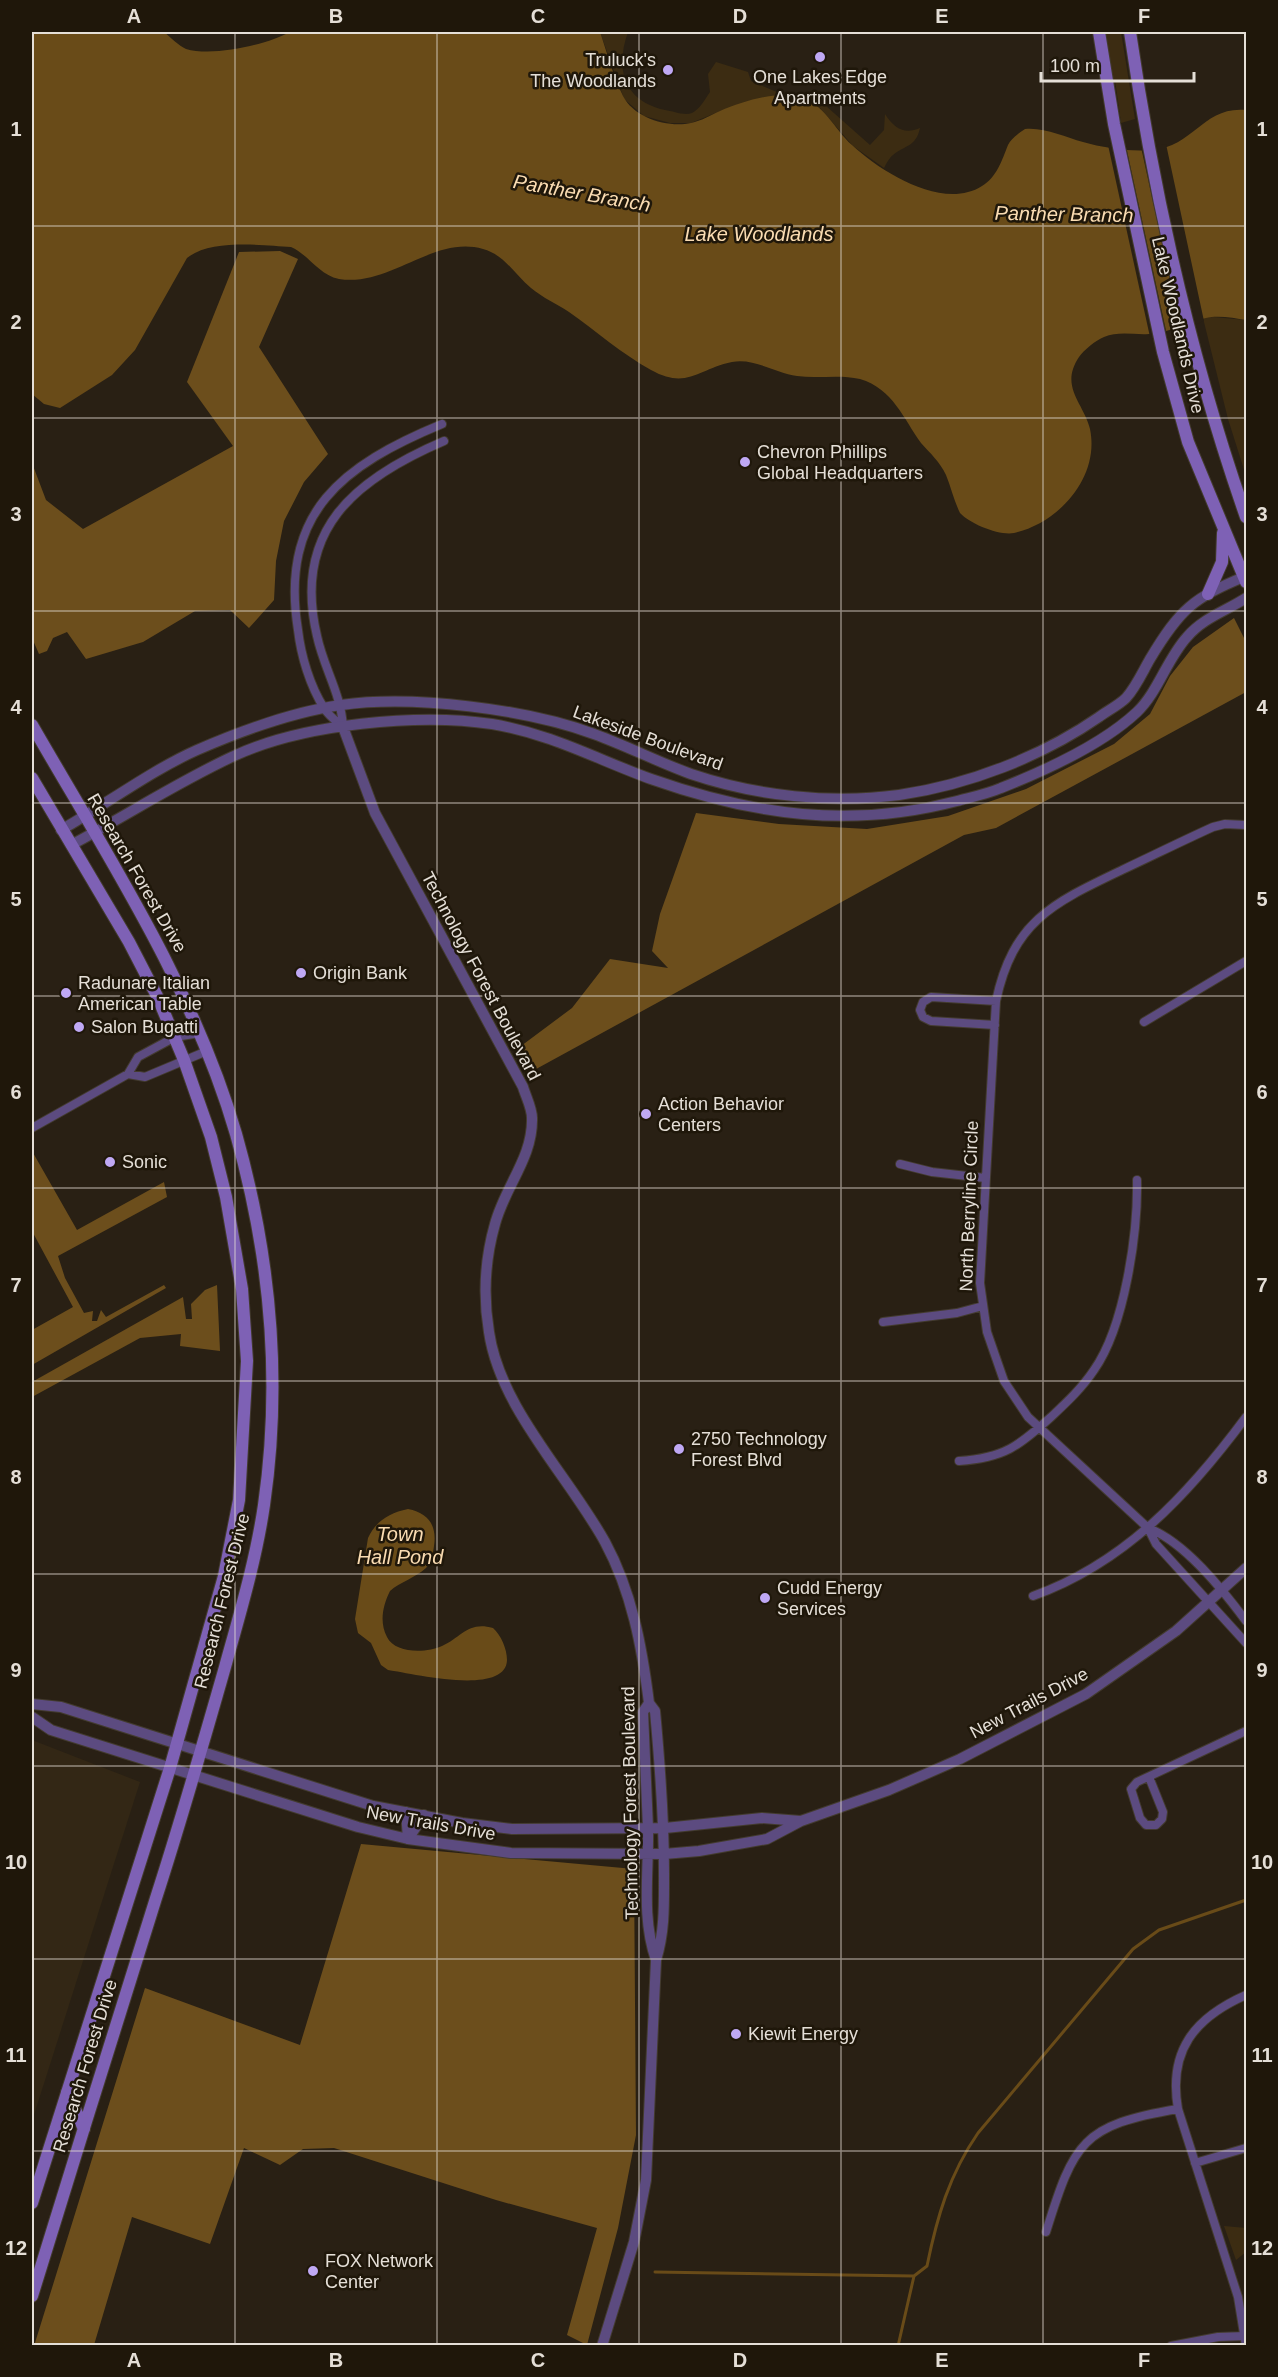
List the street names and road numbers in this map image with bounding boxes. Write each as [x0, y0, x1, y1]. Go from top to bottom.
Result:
street label: Lake Woodlands Drive [1148, 235, 1208, 415]
street label: Lakeside Boulevard [570, 702, 726, 774]
street label: Research Forest Drive [83, 790, 191, 956]
street label: Technology Forest Boulevard [417, 868, 545, 1084]
street label: North Berryline Circle [956, 1120, 982, 1292]
street label: Research Forest Drive [191, 1511, 253, 1691]
street label: New Trails Drive [966, 1663, 1092, 1743]
street label: Technology Forest Boulevard [618, 1686, 642, 1920]
street label: New Trails Drive [365, 1802, 497, 1844]
street label: Research Forest Drive [49, 1977, 121, 2155]

